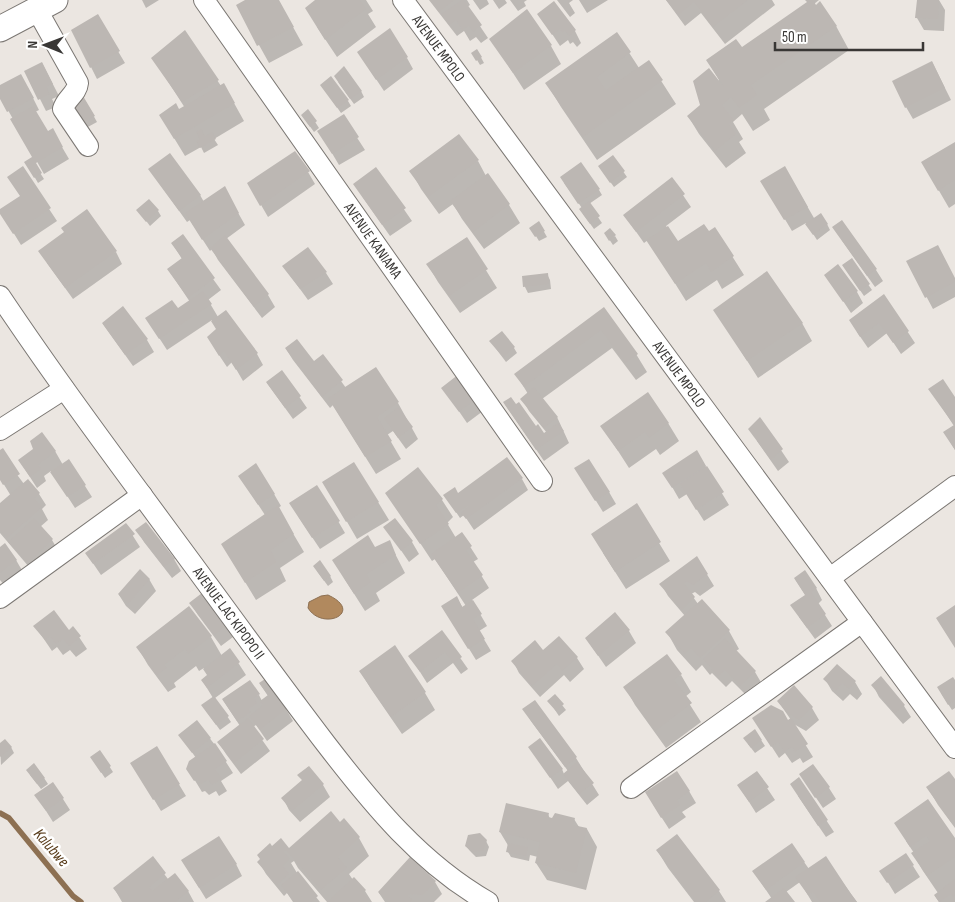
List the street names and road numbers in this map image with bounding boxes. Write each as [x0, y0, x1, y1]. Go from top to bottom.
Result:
street label: AVENUE MPOLO [407, 11, 469, 86]
street label: AVENUE KANIAMA [339, 198, 406, 283]
street label: AVENUE MPOLO [647, 337, 710, 411]
street label: AVENUE LAC KIPOPO II [188, 563, 268, 663]

